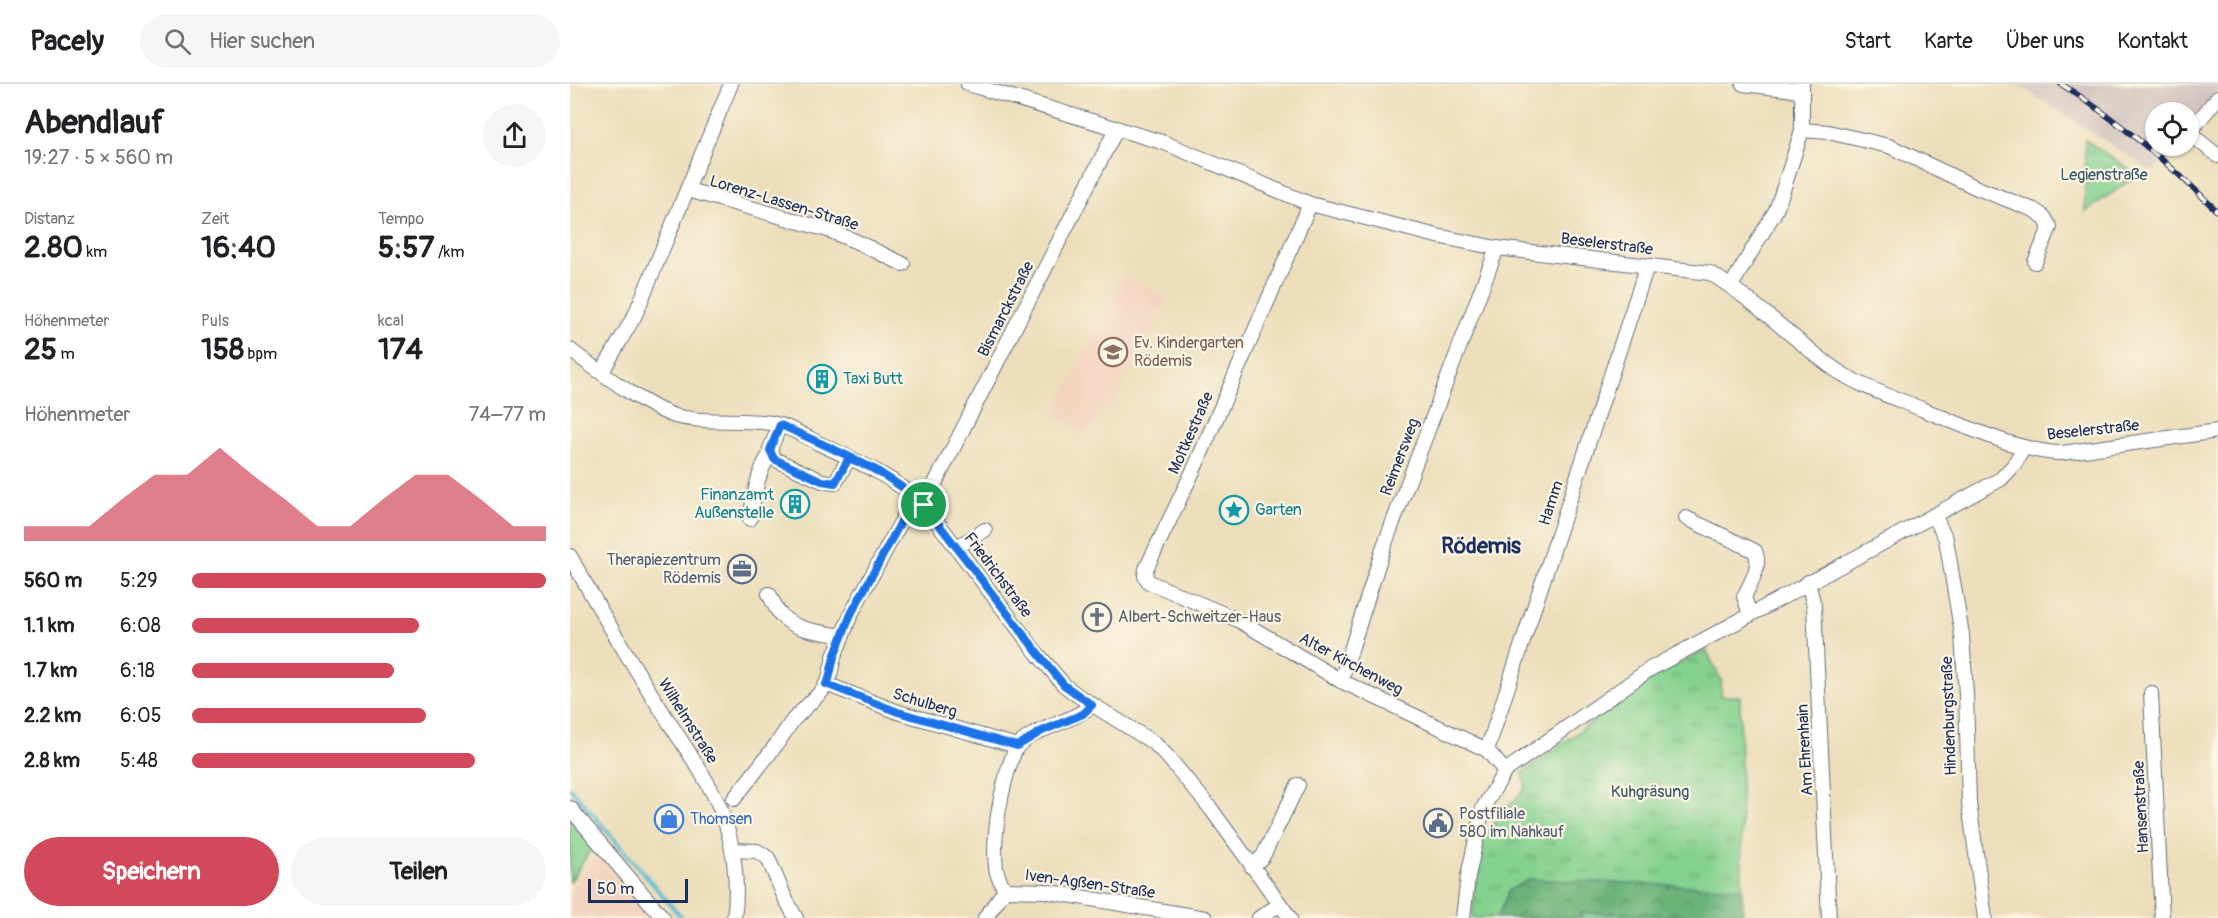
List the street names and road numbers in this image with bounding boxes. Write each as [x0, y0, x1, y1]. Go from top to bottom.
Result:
street label: Lorenz-Lassen-Straße [707, 171, 861, 235]
street label: Beselerstraße [1560, 228, 1654, 260]
street label: Bismarckstraße [973, 258, 1039, 360]
street label: Moltkestraße [1164, 389, 1218, 477]
street label: Reimersweg [1376, 415, 1424, 499]
street label: Beselerstraße [2046, 415, 2140, 445]
street label: Hamm [1534, 478, 1568, 528]
street label: Friedrichstraße [959, 528, 1037, 622]
street label: Alter Kirchenweg [1296, 628, 1406, 700]
street label: Hindenburgstraße [1937, 656, 1961, 776]
street label: Wilhelmstraße [654, 675, 722, 767]
street label: Schulberg [890, 684, 960, 722]
street label: Am Ehrenhain [1793, 703, 1817, 797]
street label: Hansenstraße [2129, 760, 2153, 854]
street label: Iven-Agßen-Straße [1024, 865, 1157, 903]

